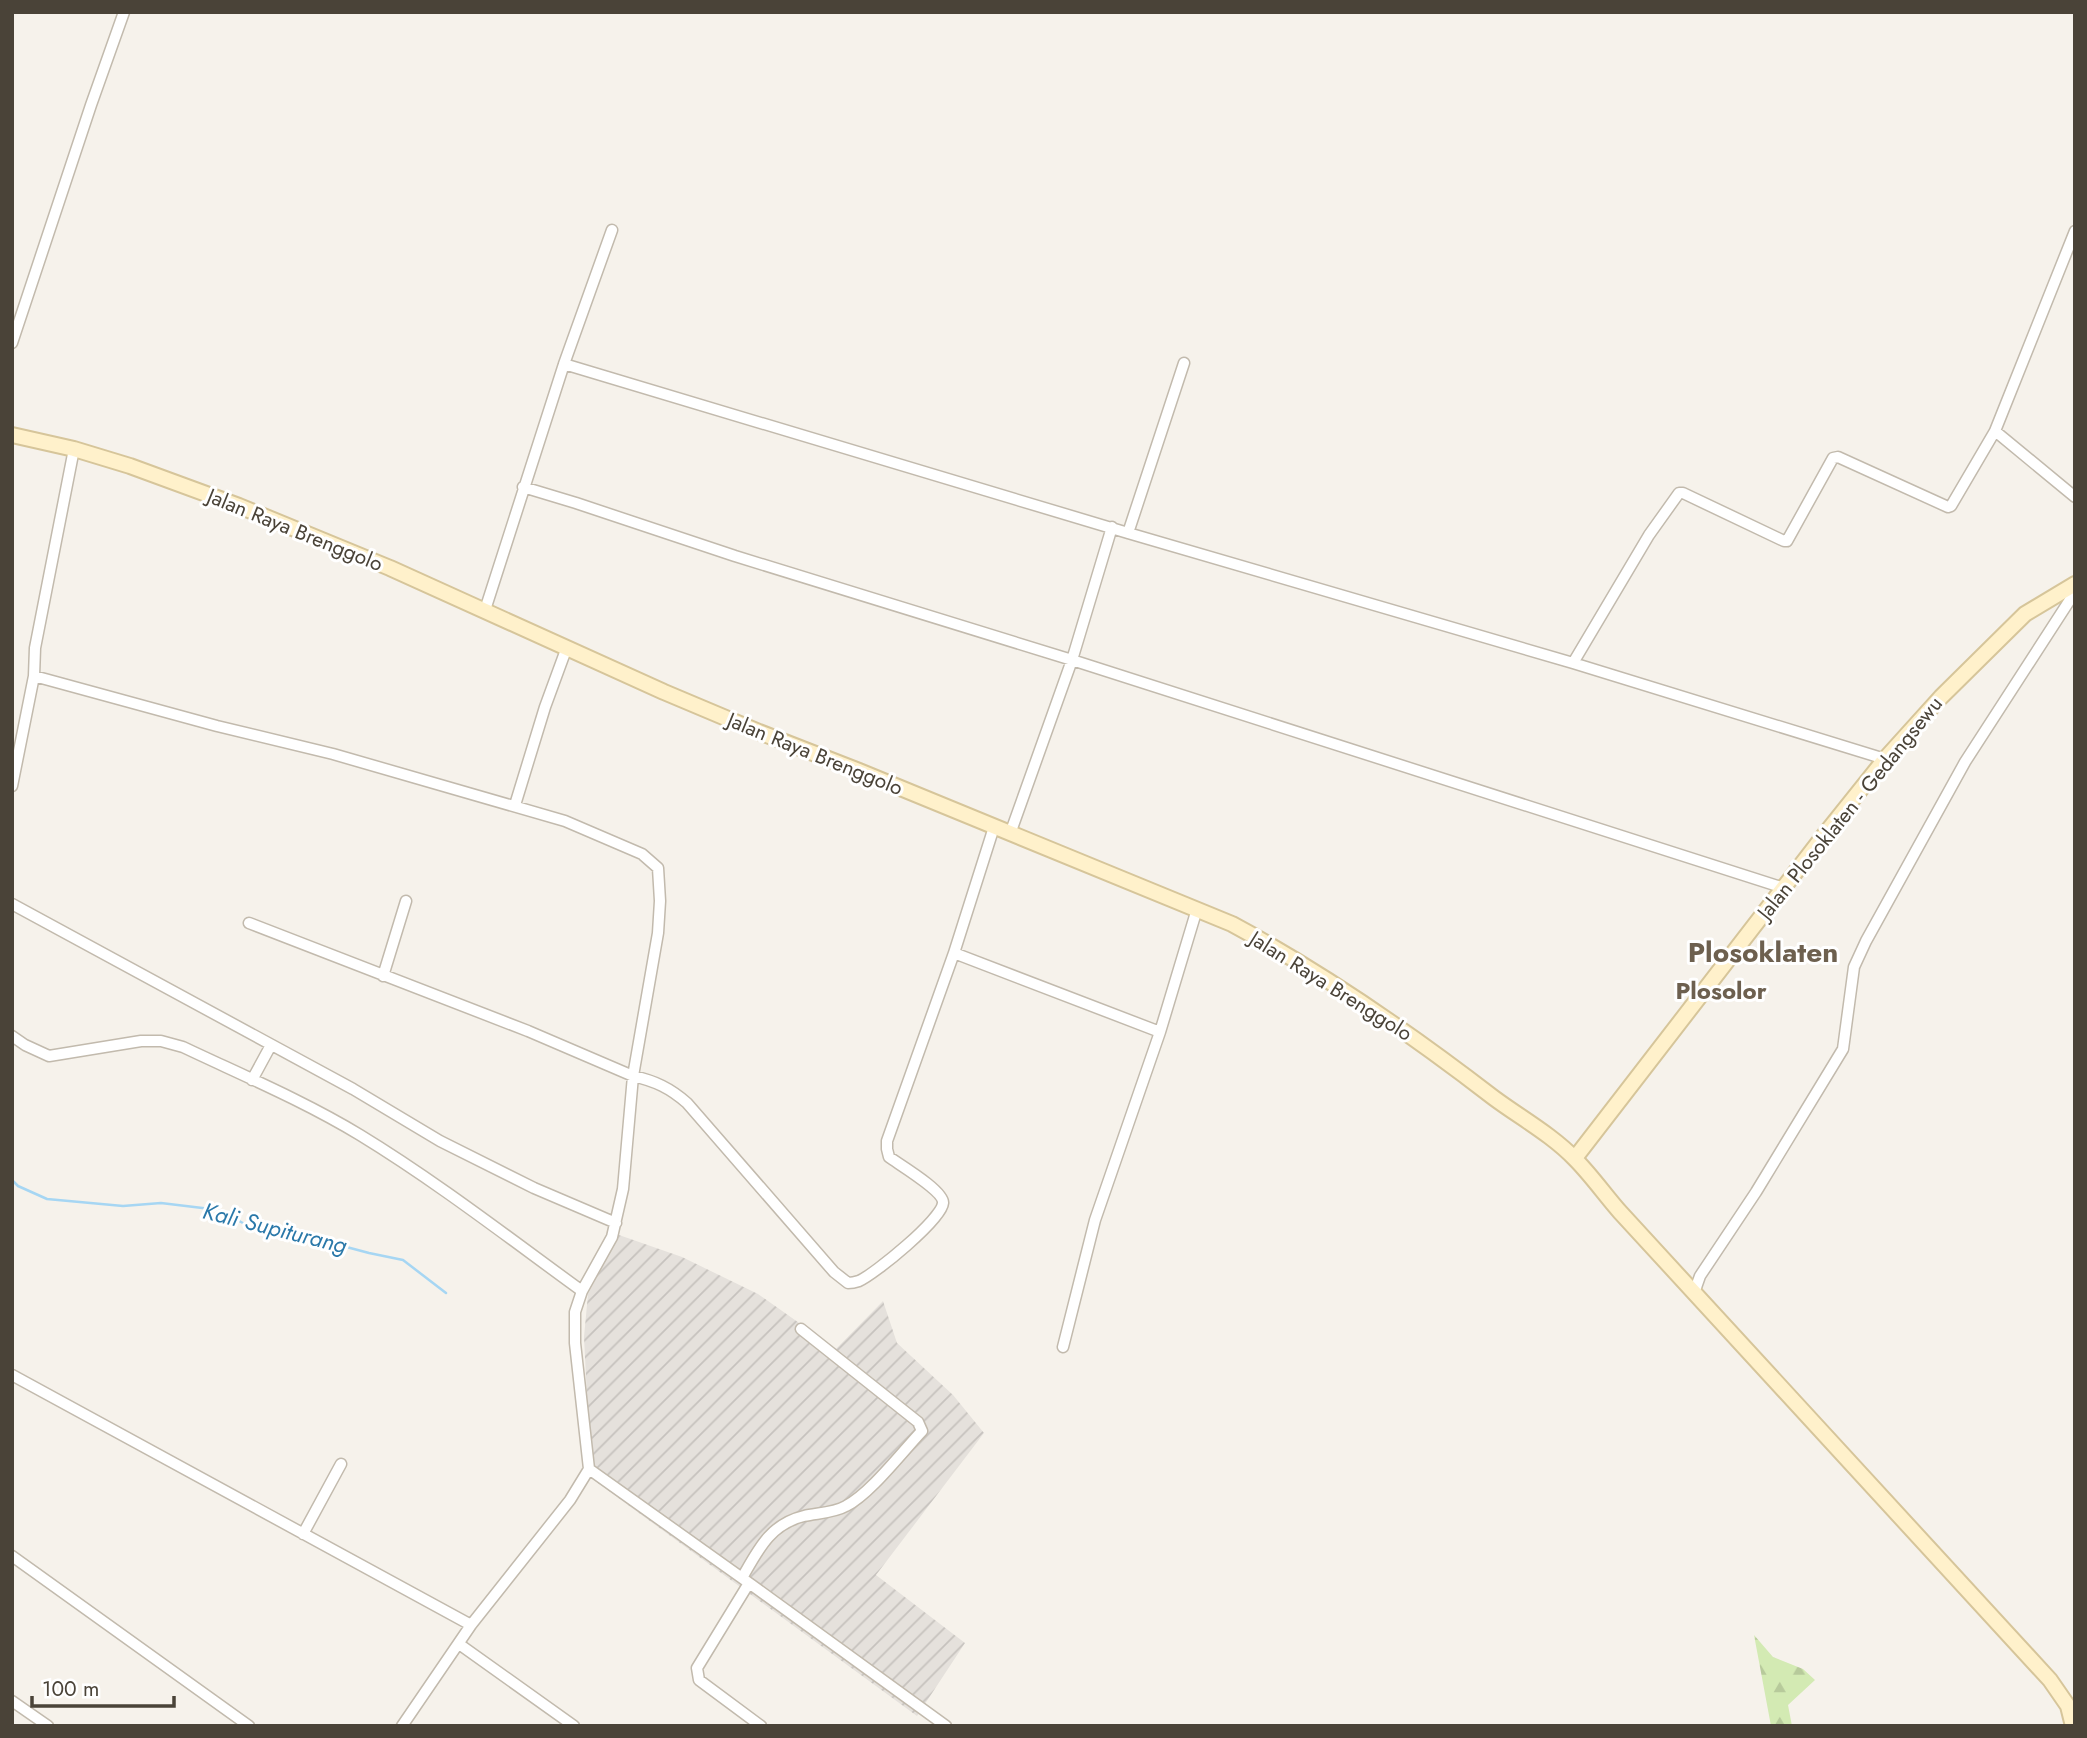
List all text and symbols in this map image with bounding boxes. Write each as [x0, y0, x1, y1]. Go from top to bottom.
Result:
street label: Jalan Raya Brenggolo [200, 480, 387, 579]
street label: Jalan Plosoklaten - Gedangsewu [1748, 690, 1950, 928]
street label: Jalan Raya Brenggolo [720, 704, 907, 803]
street label: Jalan Raya Brenggolo [1241, 922, 1418, 1048]
district label: Plosoklaten [1688, 932, 1838, 973]
district label: Plosolor [1675, 973, 1767, 1008]
water label: Kali Supiturang [199, 1194, 351, 1262]
scale bar [32, 1664, 173, 1708]
text: 100 m [42, 1674, 99, 1704]

